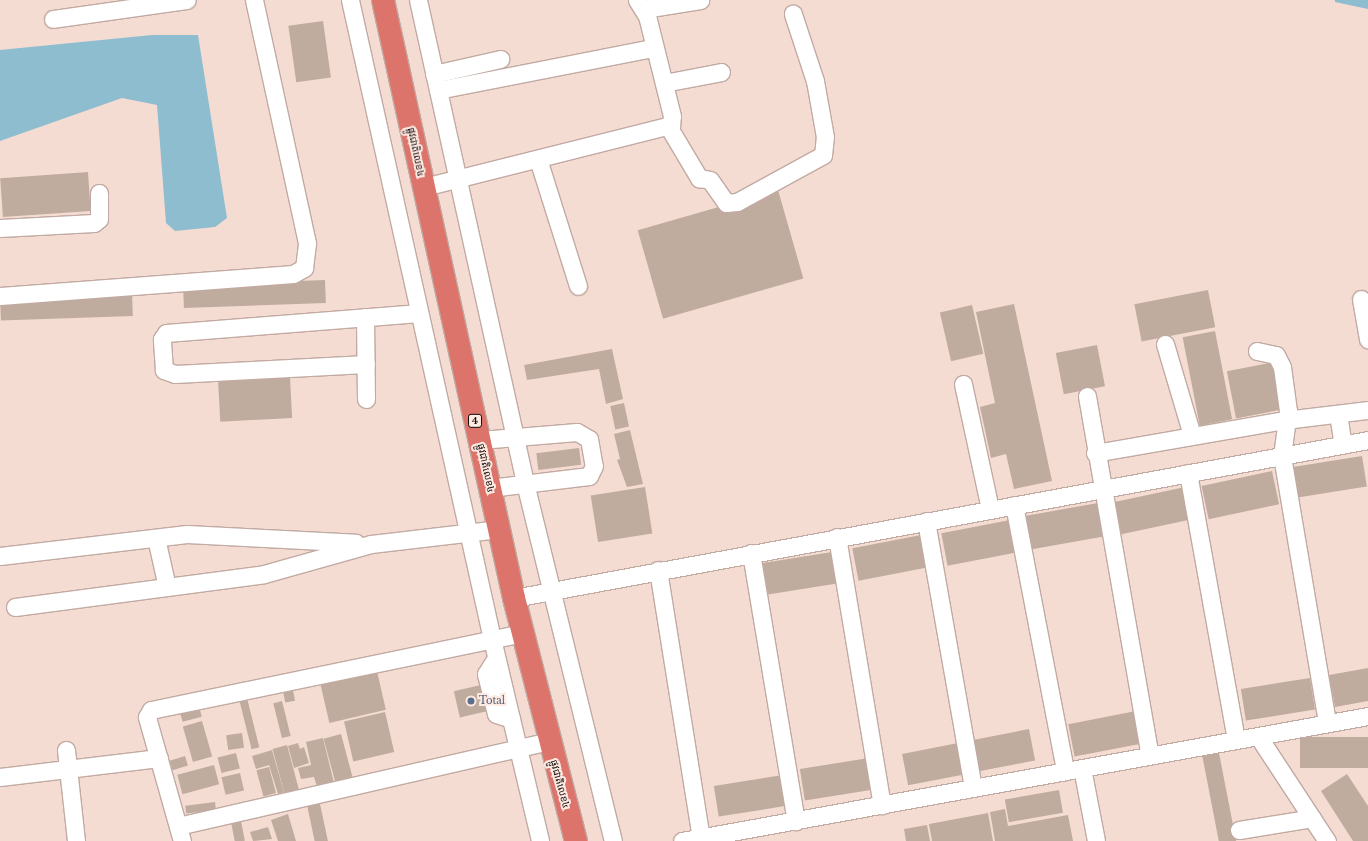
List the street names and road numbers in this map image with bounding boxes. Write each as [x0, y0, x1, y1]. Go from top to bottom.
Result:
street label: ផ្លូវជាតិលេខ៤ [405, 126, 427, 178]
road number: 4 [468, 414, 482, 428]
street label: ផ្លូវជាតិលេខ៤ [475, 442, 497, 494]
street label: ផ្លូវជាតិលេខ៤ [548, 758, 572, 810]

